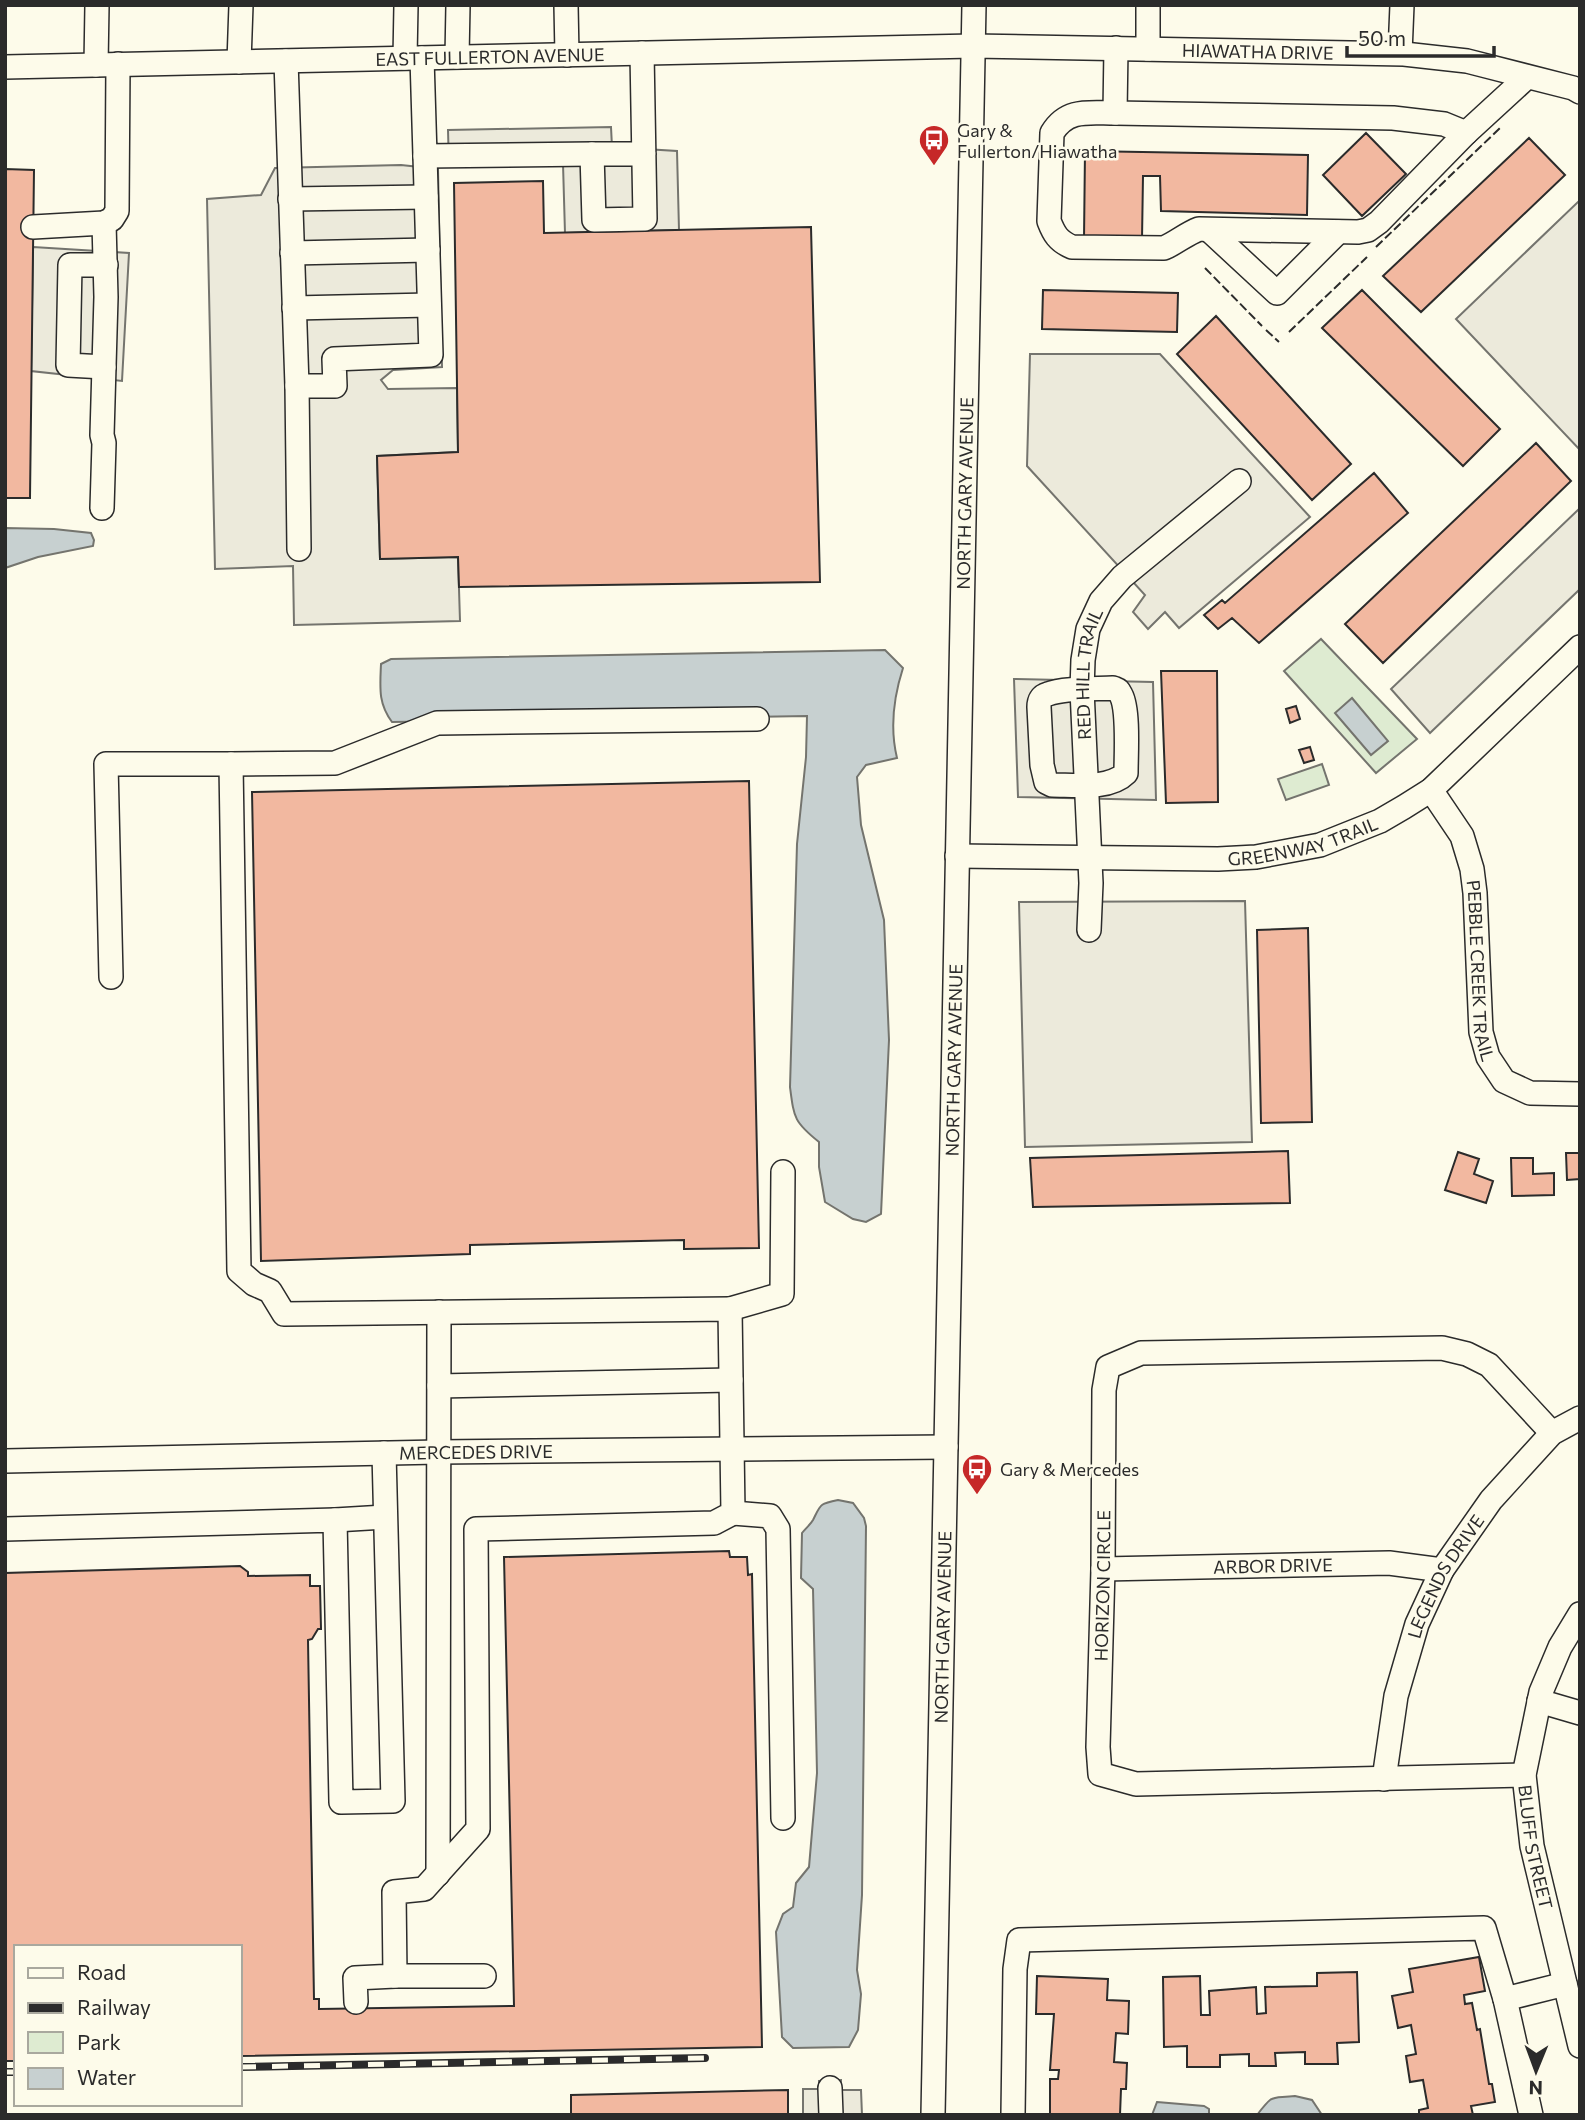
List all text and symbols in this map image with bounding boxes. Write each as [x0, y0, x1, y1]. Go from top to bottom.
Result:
scale bar [1347, 14, 1494, 58]
text: 50 m [1358, 25, 1406, 50]
street label: HIAWATHA DRIVE [1182, 39, 1334, 64]
street label: EAST FULLERTON AVENUE [375, 43, 605, 70]
place label: Gary & Fullerton/Hiawatha [957, 119, 1117, 162]
bus stop icon: Gary & Fullerton/Hiawatha [917, 123, 951, 167]
street label: NORTH GARY AVENUE [952, 397, 977, 590]
street label: RED HILL TRAIL [1071, 604, 1107, 740]
street label: GREENWAY TRAIL [1227, 812, 1381, 869]
street label: PEBBLE CREEK TRAIL [1462, 878, 1500, 1064]
street label: NORTH GARY AVENUE [941, 964, 966, 1157]
street label: MERCEDES DRIVE [399, 1440, 553, 1464]
bus stop icon: Gary & Mercedes [960, 1452, 994, 1496]
place label: Gary & Mercedes [1000, 1458, 1139, 1480]
street label: HORIZON CIRCLE [1089, 1510, 1114, 1662]
street label: LEGENDS DRIVE [1402, 1510, 1488, 1641]
street label: NORTH GARY AVENUE [930, 1531, 955, 1724]
street label: ARBOR DRIVE [1213, 1553, 1333, 1578]
street label: BLUFF STREET [1514, 1784, 1558, 1911]
legend [14, 1945, 242, 2106]
text: Road [77, 1959, 126, 1984]
text: Railway [77, 1994, 151, 2019]
text: Park [77, 2029, 121, 2054]
north arrow [1501, 2036, 1571, 2106]
text: Water [77, 2064, 136, 2089]
text: N [1528, 2077, 1543, 2100]

